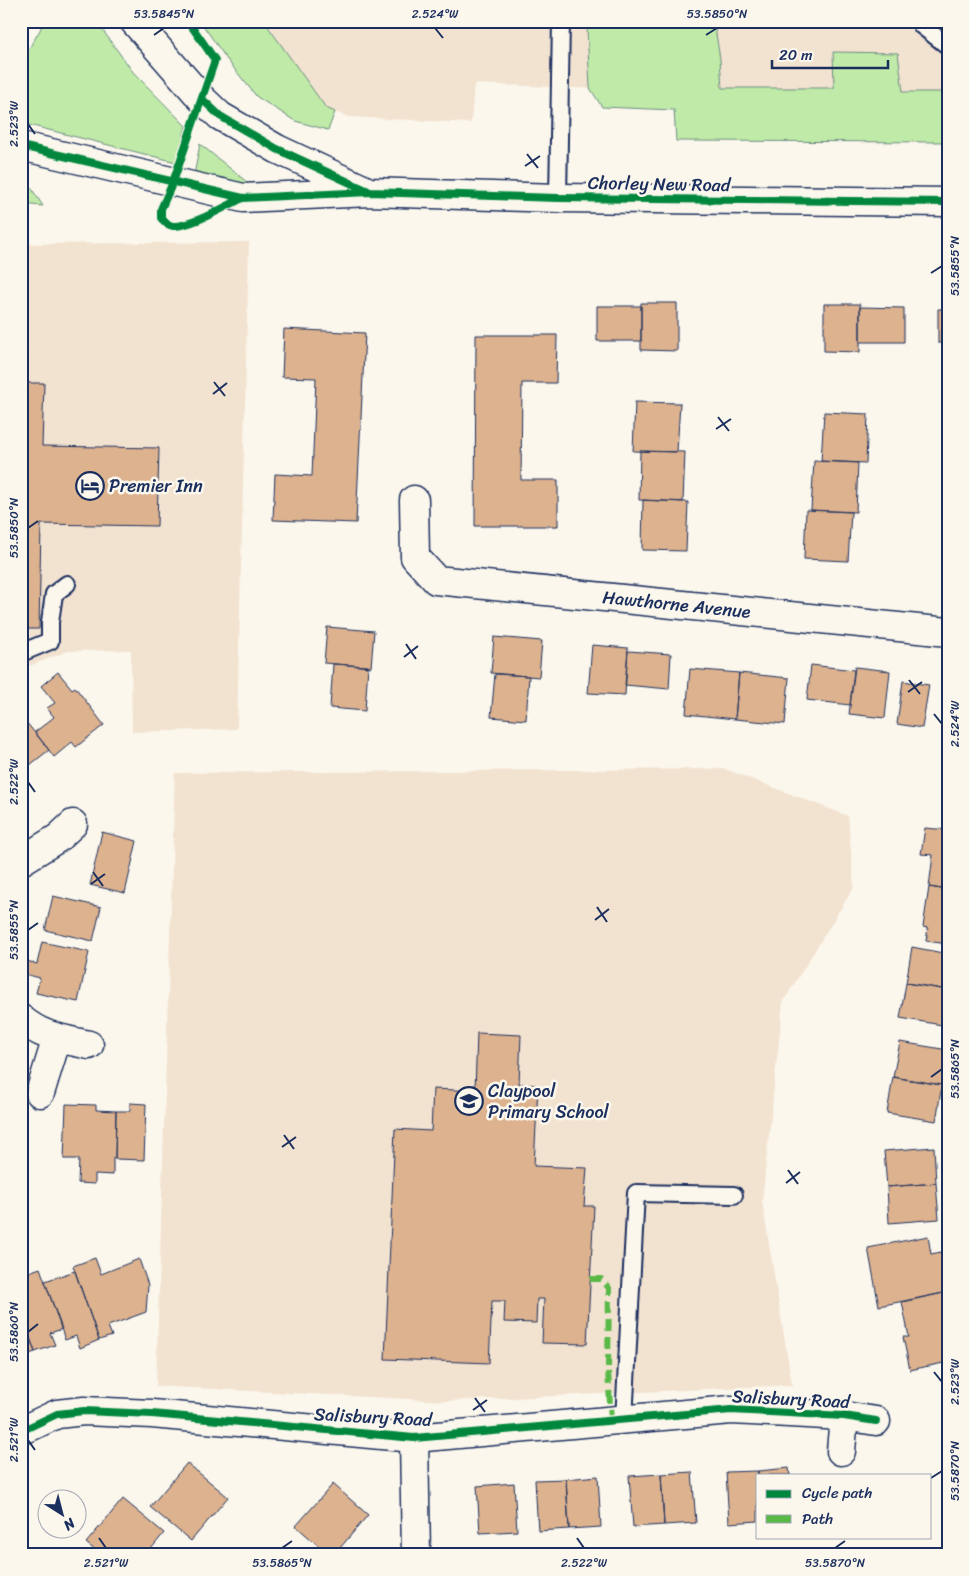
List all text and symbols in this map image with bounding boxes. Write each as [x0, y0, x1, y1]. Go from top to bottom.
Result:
text: 53.5845°N [134, 3, 195, 25]
text: 2.524°W [412, 3, 459, 25]
text: 53.5850°N [687, 3, 748, 25]
scale bar [772, 38, 888, 70]
text: 20 m [779, 42, 813, 68]
text: 2.523°W [3, 100, 25, 147]
street label: Chorley New Road [588, 167, 732, 201]
text: 53.5855°N [944, 235, 966, 296]
place label: Premier Inn [109, 470, 203, 502]
hotel icon: Premier Inn [75, 471, 105, 501]
text: 53.5850°N [3, 497, 25, 558]
street label: Hawthorne Avenue [601, 581, 752, 628]
text: 2.524°W [944, 700, 966, 747]
text: 2.522°W [3, 758, 25, 805]
text: 53.5855°N [3, 899, 25, 960]
text: 53.5865°N [944, 1038, 966, 1099]
place label: Claypool Primary School [488, 1075, 610, 1128]
school or university icon: Claypool Primary School [454, 1086, 484, 1116]
text: 53.5860°N [3, 1301, 25, 1362]
text: 2.523°W [944, 1358, 966, 1405]
street label: Salisbury Road [731, 1380, 852, 1418]
street label: Salisbury Road [313, 1398, 434, 1436]
text: 2.521°W [3, 1417, 25, 1462]
text: 53.5870°N [944, 1440, 966, 1501]
legend [756, 1474, 932, 1538]
text: Cycle path [802, 1480, 873, 1506]
north arrow [38, 1488, 88, 1538]
text: Path [802, 1506, 833, 1532]
text: N [58, 1511, 81, 1537]
text: 2.521°W [84, 1552, 129, 1574]
text: 53.5865°N [252, 1552, 313, 1574]
text: 2.522°W [561, 1552, 608, 1574]
text: 53.5870°N [805, 1552, 866, 1574]

